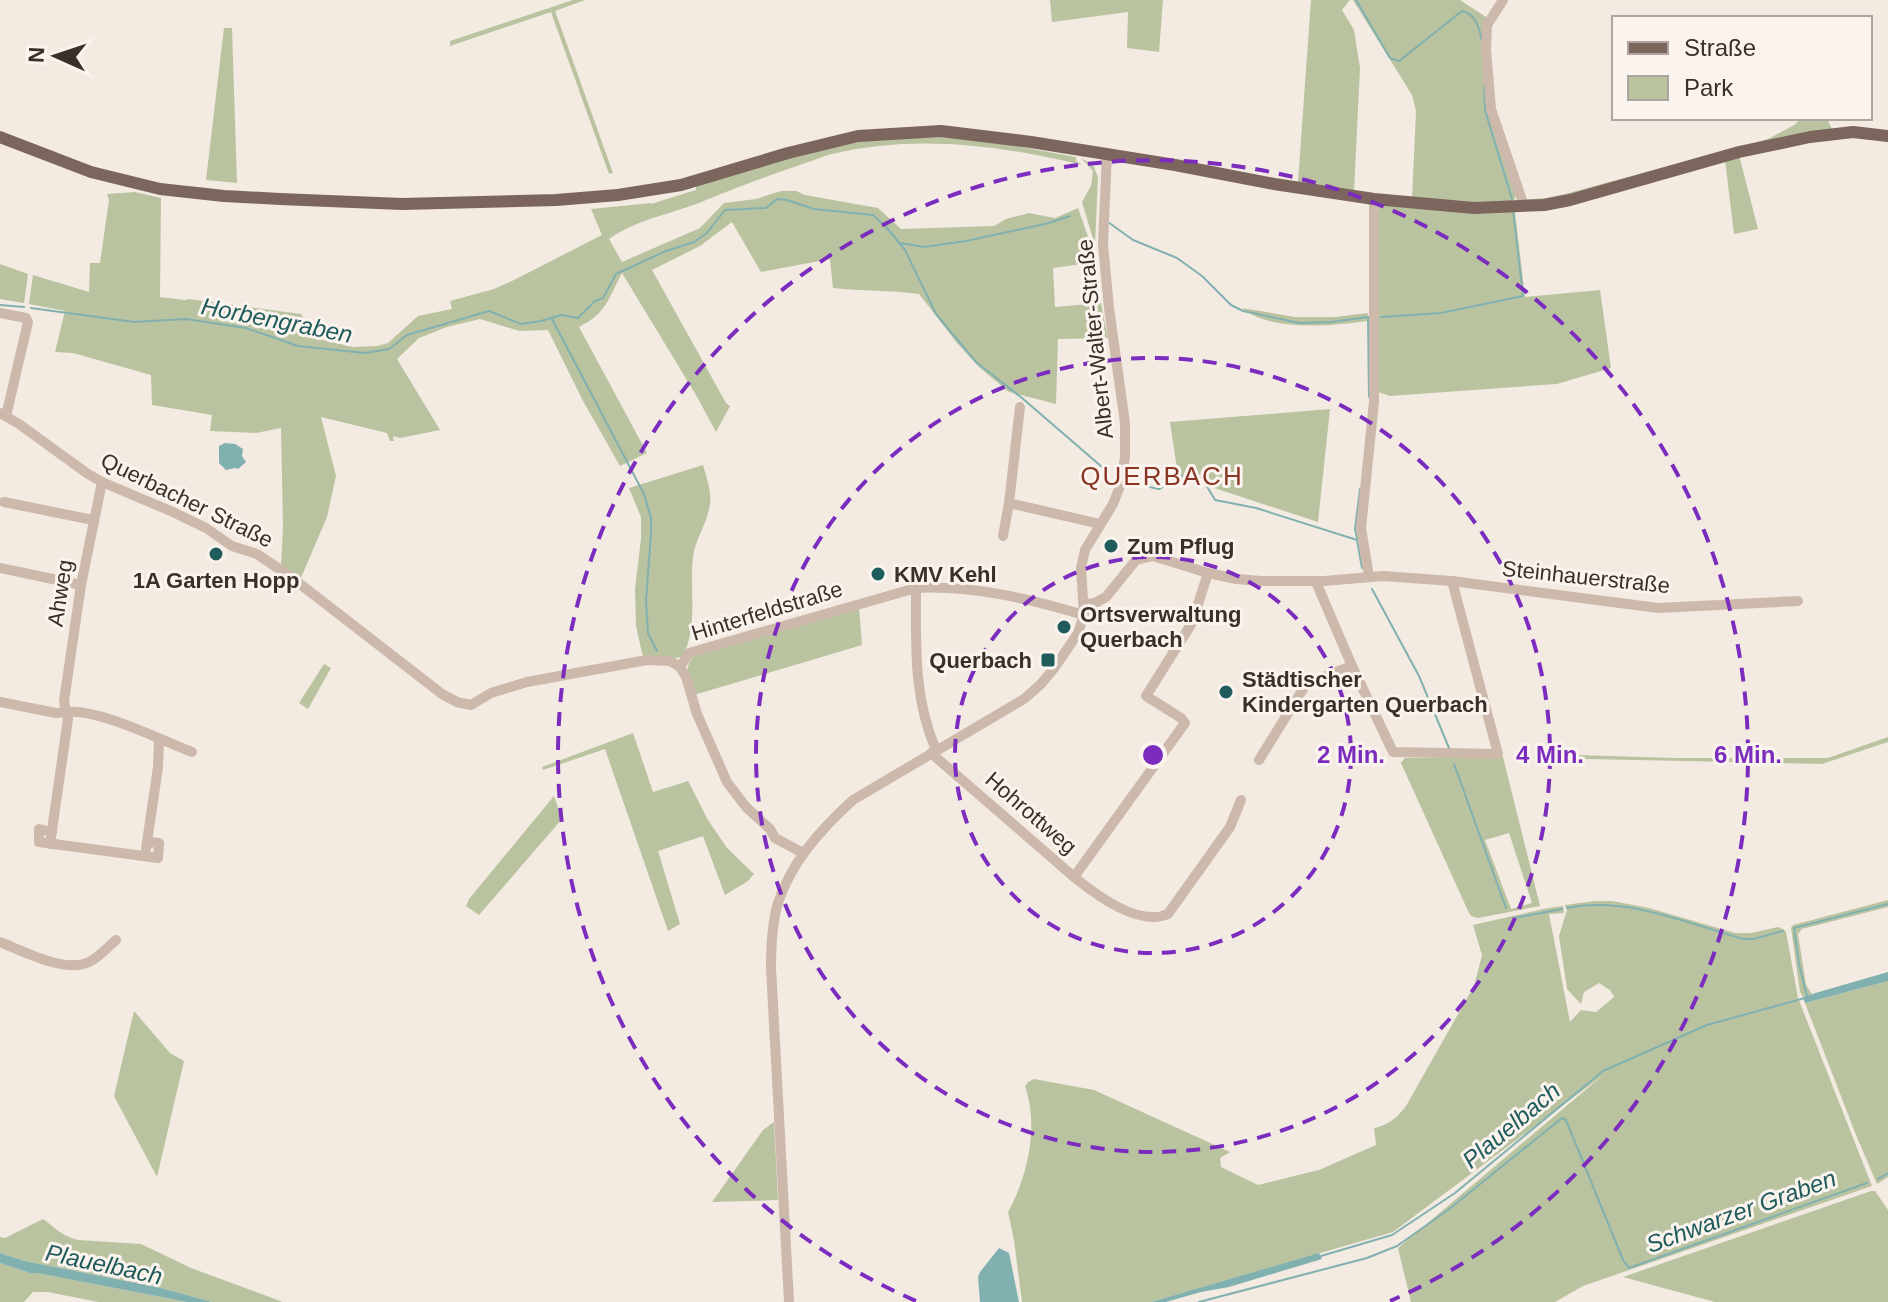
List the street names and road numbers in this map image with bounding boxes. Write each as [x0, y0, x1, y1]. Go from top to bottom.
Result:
street label: Albert-Walter-Straße [1072, 238, 1118, 440]
street label: Querbacher Straße [97, 447, 277, 553]
street label: Steinhauerstraße [1501, 556, 1671, 598]
street label: Ahweg [42, 558, 78, 628]
street label: Hinterfeldstraße [689, 576, 845, 646]
street label: Hohrottweg [980, 767, 1082, 859]

